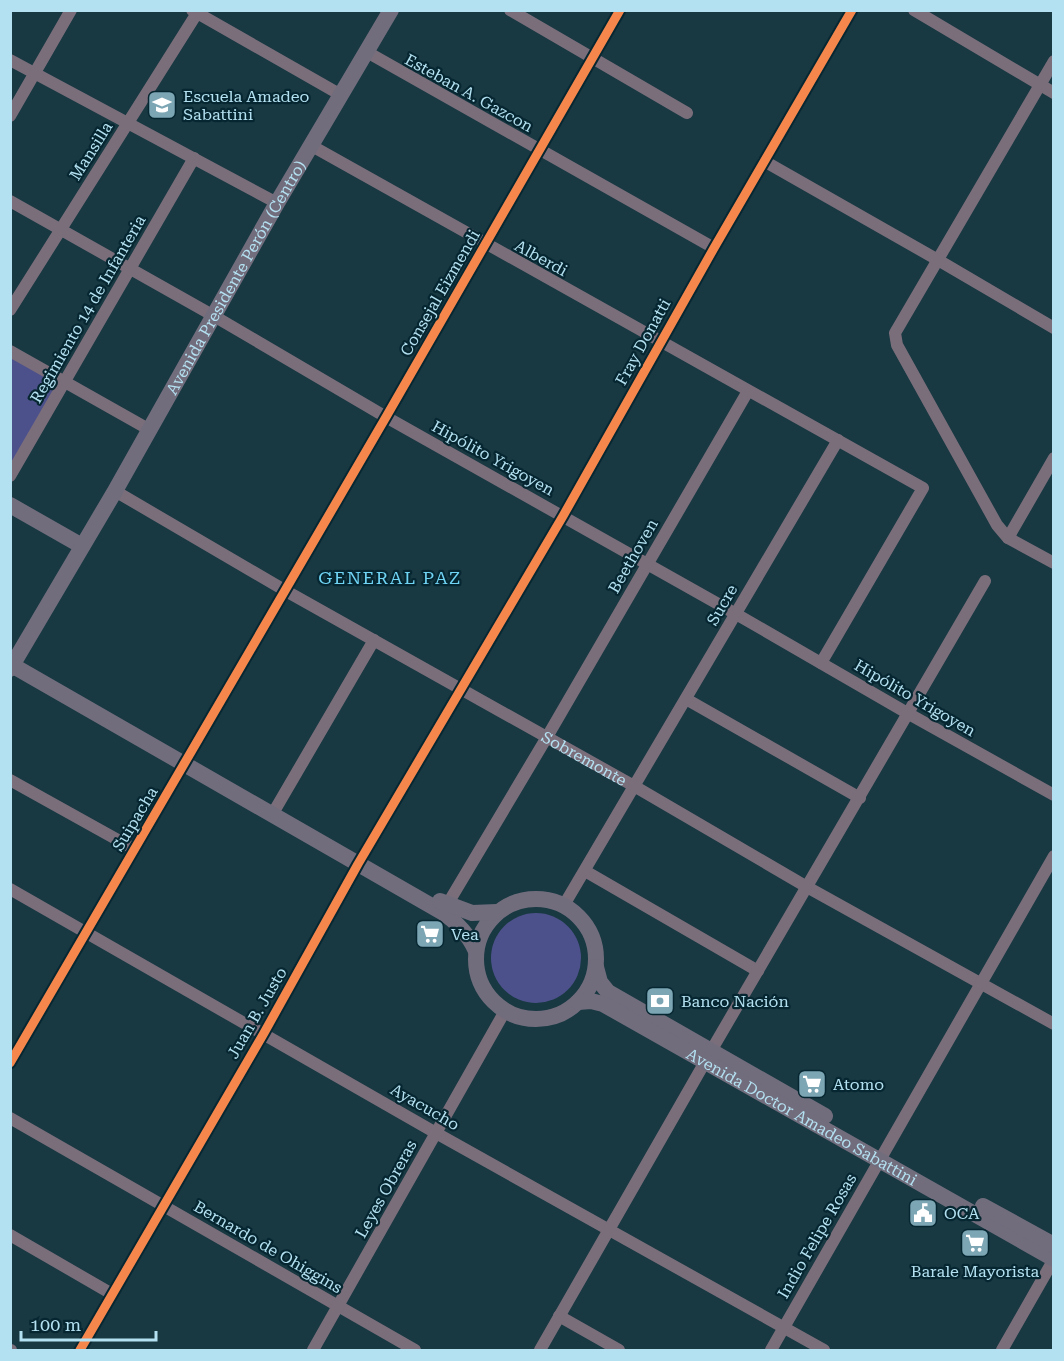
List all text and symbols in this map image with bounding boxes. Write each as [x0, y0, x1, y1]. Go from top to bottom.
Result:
street label: Esteban A. Gazcon [402, 50, 536, 136]
place label: Escuela Amadeo Sabattini [183, 87, 310, 124]
school or university icon: Escuela Amadeo Sabattini [146, 89, 178, 121]
street label: Mansilla [66, 118, 117, 184]
street label: Avenida Presidente Perón (Centro) [162, 157, 310, 398]
street label: Regimiento 14 de Infanteria [26, 211, 150, 406]
street label: Consejal Eizmendi [396, 227, 484, 359]
street label: Alberdi [511, 236, 571, 280]
street label: Fray Donatti [611, 295, 675, 389]
street label: Hipólito Yrigoyen [429, 417, 557, 499]
street label: Beethoven [604, 516, 662, 596]
district label: GENERAL PAZ [318, 567, 462, 588]
street label: Sucre [703, 581, 741, 629]
street label: Hipólito Yrigoyen [851, 656, 979, 740]
street label: Sobremonte [538, 727, 631, 790]
street label: Suipacha [108, 783, 162, 855]
supermarket icon: Vea [414, 918, 446, 950]
place label: Vea [451, 925, 479, 944]
street label: Juan B. Justo [223, 964, 291, 1062]
bank icon: Banco Nación [644, 985, 676, 1017]
place label: Banco Nación [681, 992, 789, 1011]
street label: Avenida Doctor Amadeo Sabattini [683, 1044, 921, 1189]
supermarket icon: Atomo [796, 1068, 828, 1100]
place label: Atomo [833, 1075, 884, 1094]
street label: Ayacucho [387, 1080, 463, 1134]
street label: Leyes Obreras [351, 1136, 421, 1241]
street label: Indio Felipe Rosas [774, 1170, 861, 1302]
street label: Bernardo de Ohiggins [190, 1197, 346, 1297]
public building icon: OCA [907, 1197, 939, 1229]
place label: OCA [944, 1204, 980, 1223]
supermarket icon: Barale Mayorista [959, 1227, 991, 1259]
place label: Barale Mayorista [911, 1262, 1040, 1281]
scale bar [21, 1304, 156, 1342]
text: 100 m [30, 1314, 81, 1335]

